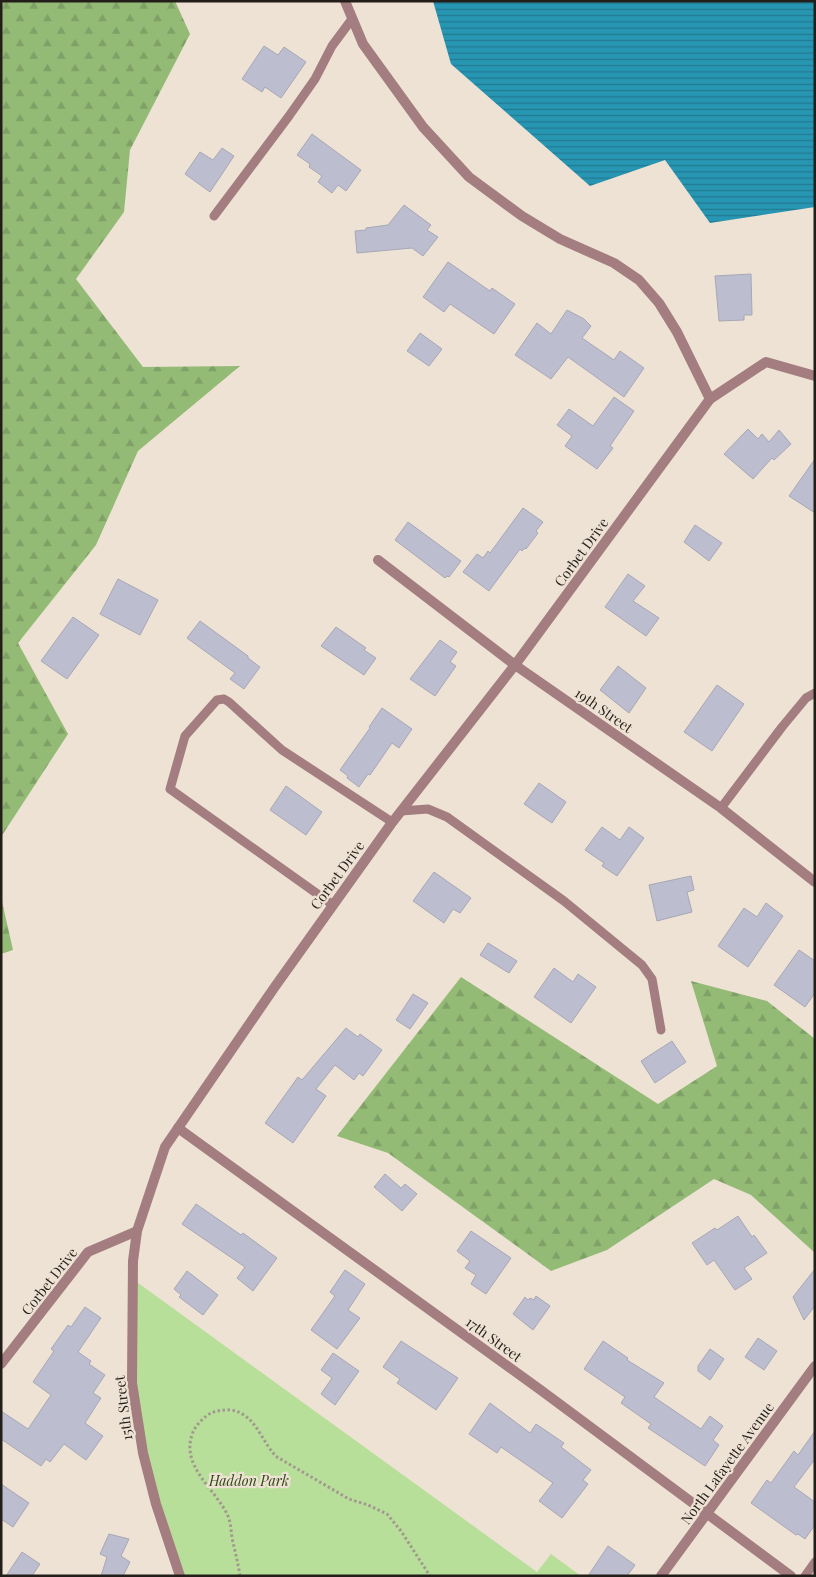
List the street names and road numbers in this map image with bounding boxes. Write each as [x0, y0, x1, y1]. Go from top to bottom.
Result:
street label: Corbet Drive [550, 514, 612, 590]
street label: 19th Street [571, 683, 638, 737]
street label: Corbet Drive [306, 837, 368, 913]
street label: Corbet Drive [17, 1243, 81, 1319]
street label: 17th Street [462, 1312, 527, 1366]
street label: 15th Street [109, 1374, 136, 1441]
street label: North Lafayette Avenue [676, 1398, 778, 1528]

